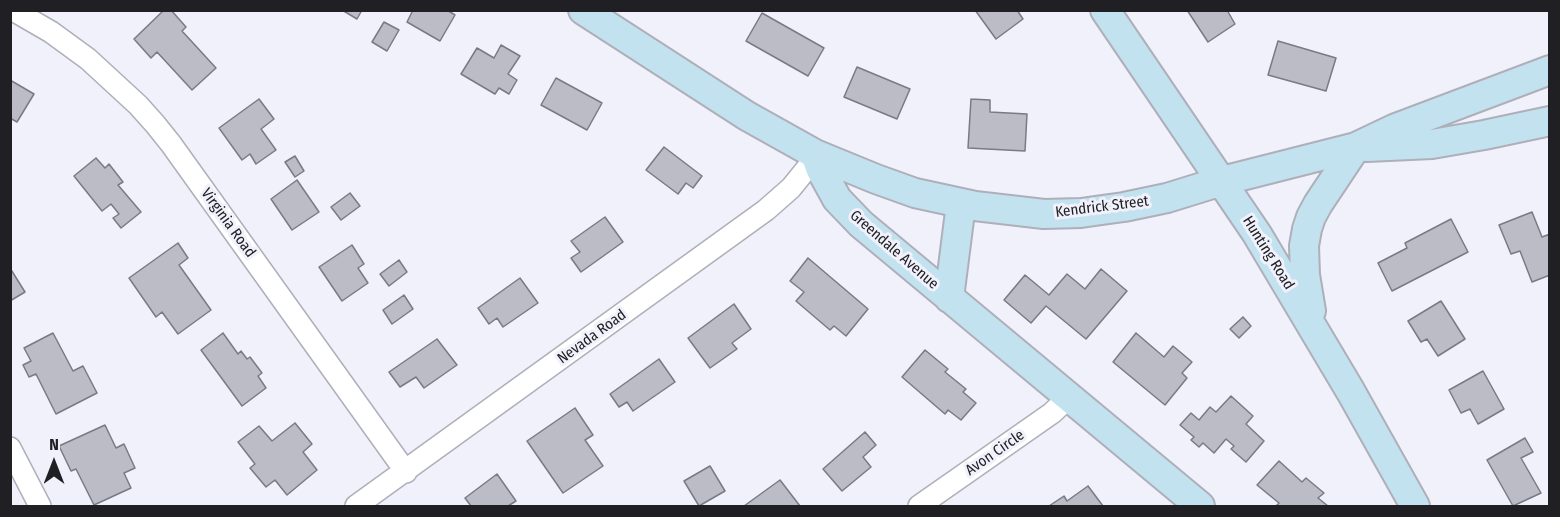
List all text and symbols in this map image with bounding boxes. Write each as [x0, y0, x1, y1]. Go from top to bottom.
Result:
street label: Virginia Road [197, 185, 259, 261]
street label: Kendrick Street [1054, 192, 1150, 222]
street label: Greendale Avenue [846, 207, 942, 293]
street label: Hunting Road [1238, 213, 1298, 293]
street label: Nevada Road [554, 306, 630, 368]
street label: Avon Circle [962, 426, 1028, 480]
north arrow [24, 433, 84, 493]
text: N [49, 435, 59, 454]

